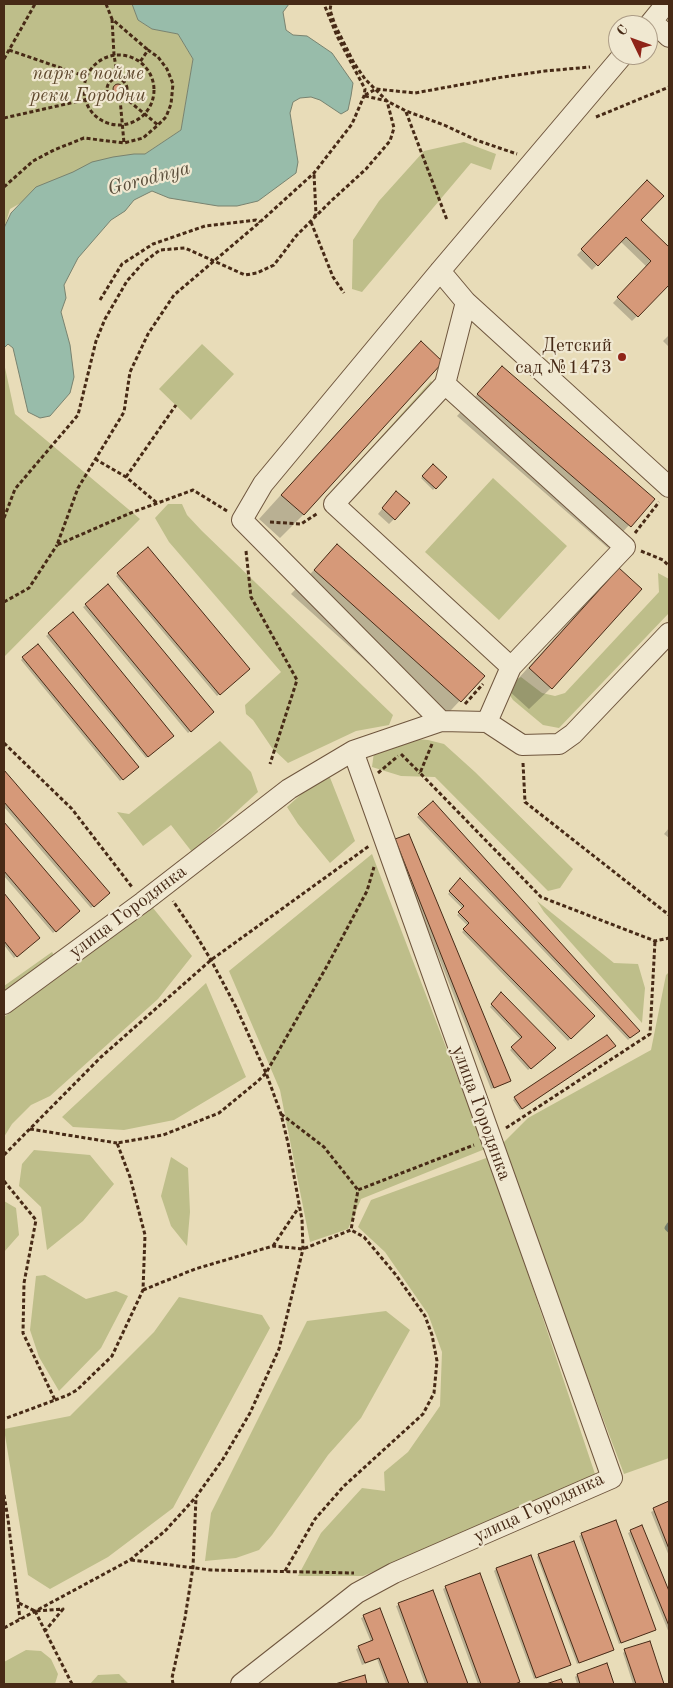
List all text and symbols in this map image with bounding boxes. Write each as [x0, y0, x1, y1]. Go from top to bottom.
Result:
north arrow [608, 15, 658, 65]
text: С [614, 23, 631, 39]
park label: парк в пойме реки Городни [30, 63, 146, 107]
water label: Gorodnya [105, 156, 193, 202]
place label: Детский сад №1473 [515, 335, 612, 379]
marker: Детский сад №1473 [616, 351, 628, 363]
street label: улица Городянка [65, 860, 191, 964]
street label: улица Городянка [446, 1043, 516, 1183]
street label: улица Городянка [470, 1468, 608, 1548]

